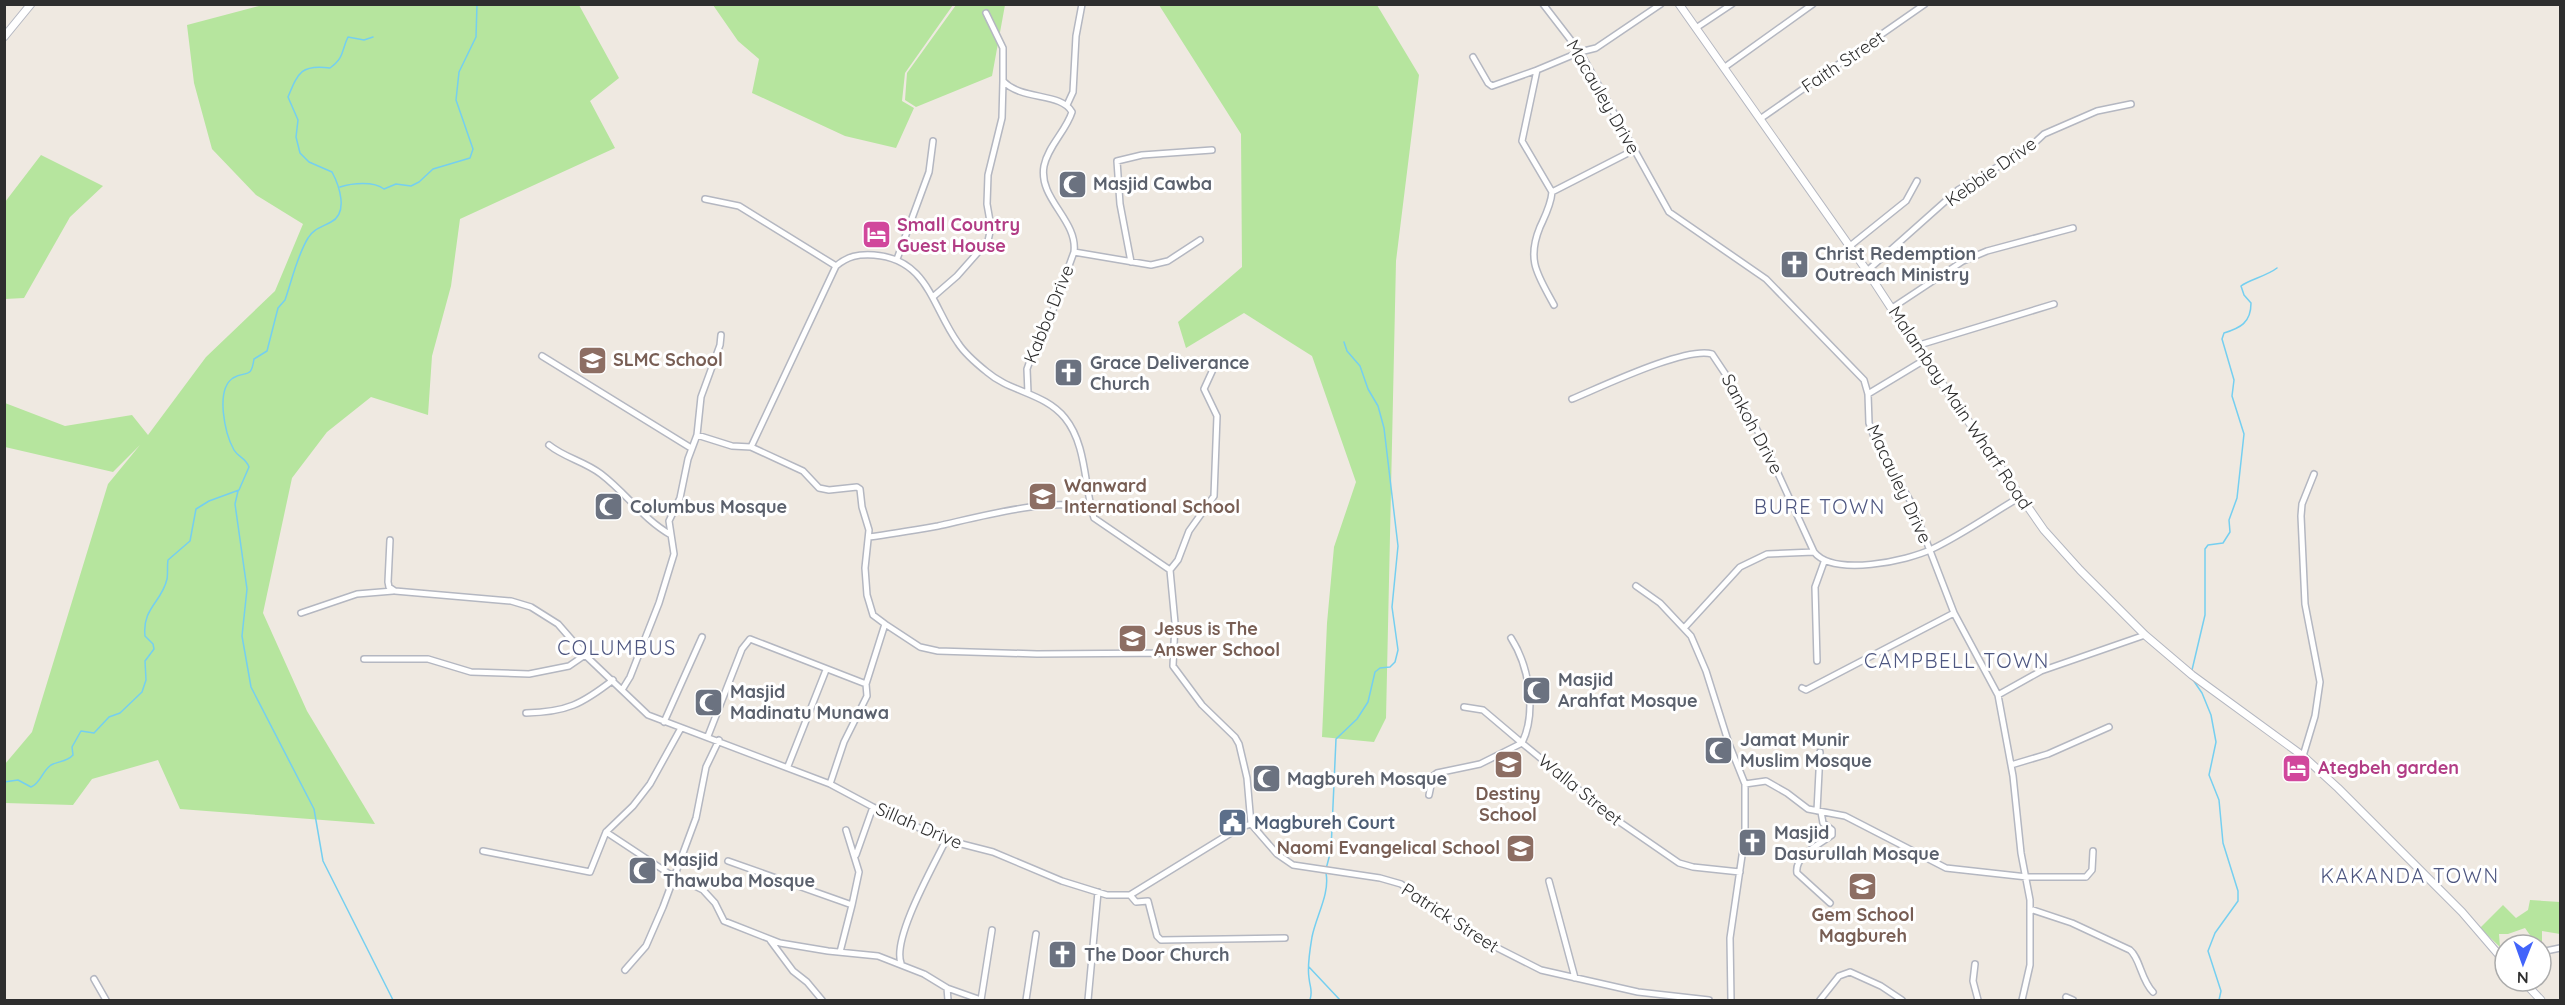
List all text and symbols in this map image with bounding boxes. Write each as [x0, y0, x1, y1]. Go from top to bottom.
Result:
street label: Faith Street [1797, 25, 1889, 98]
street label: Macauley Drive [1561, 35, 1646, 158]
street label: Kebbie Drive [1941, 132, 2041, 211]
mosque icon: Masjid Cawba [1056, 168, 1088, 200]
place label: Masjid Cawba [1093, 172, 1212, 195]
place label: Small Country Guest House [897, 213, 1020, 257]
hotel icon: Small Country Guest House [860, 219, 892, 251]
place label: Christ Redemption Outreach Ministry [1815, 242, 1976, 286]
church icon: Christ Redemption Outreach Ministry [1778, 248, 1810, 280]
street label: Kabba Drive [1018, 261, 1079, 366]
street label: Malambay Main Wharf Road [1884, 302, 2037, 514]
school or university icon: SLMC School [576, 344, 608, 376]
place label: SLMC School [613, 348, 723, 371]
place label: Grace Deliverance Church [1090, 351, 1249, 395]
church icon: Grace Deliverance Church [1053, 357, 1085, 389]
street label: Sankoh Drive [1716, 370, 1788, 478]
street label: Macauley Drive [1862, 421, 1937, 547]
place label: Wanward International School [1064, 474, 1240, 518]
school or university icon: Wanward International School [1027, 480, 1059, 512]
mosque icon: Columbus Mosque [593, 491, 625, 523]
district label: BURE TOWN [1754, 494, 1886, 519]
place label: Columbus Mosque [630, 495, 787, 518]
place label: Jesus is The Answer School [1154, 617, 1280, 661]
school or university icon: Jesus is The Answer School [1117, 623, 1149, 655]
district label: COLUMBUS [557, 635, 677, 660]
district label: CAMPBELL TOWN [1864, 648, 2050, 673]
place label: Masjid Arahfat Mosque [1558, 668, 1698, 712]
mosque icon: Masjid Arahfat Mosque [1521, 674, 1553, 706]
place label: Masjid Madinatu Munawa [730, 680, 889, 724]
mosque icon: Masjid Madinatu Munawa [693, 686, 725, 718]
place label: Jamat Munir Muslim Mosque [1740, 728, 1872, 772]
mosque icon: Jamat Munir Muslim Mosque [1703, 734, 1735, 766]
school or university icon: Destiny School [1492, 749, 1524, 781]
street label: Walla Street [1534, 749, 1627, 830]
hotel icon: Ategbeh garden [2281, 752, 2313, 784]
place label: Ategbeh garden [2318, 756, 2459, 779]
mosque icon: Magbureh Mosque [1250, 763, 1282, 795]
place label: Magbureh Mosque [1287, 767, 1447, 790]
place label: Destiny School [1475, 782, 1541, 826]
street label: Sillah Drive [873, 797, 966, 854]
public building icon: Magbureh Court [1217, 807, 1249, 839]
place label: Magbureh Court [1254, 811, 1395, 834]
place label: Masjid Dasurullah Mosque [1774, 821, 1940, 865]
church icon: Masjid Dasurullah Mosque [1737, 827, 1769, 859]
school or university icon: Naomi Evangelical School [1505, 832, 1537, 864]
place label: Naomi Evangelical School [1277, 836, 1500, 859]
place label: Masjid Thawuba Mosque [663, 848, 815, 892]
mosque icon: Masjid Thawuba Mosque [626, 854, 658, 886]
district label: KAKANDA TOWN [2321, 863, 2499, 888]
school or university icon: Gem School Magbureh [1847, 870, 1879, 902]
street label: Patrick Street [1397, 878, 1503, 958]
place label: Gem School Magbureh [1812, 903, 1914, 947]
north arrow [2493, 933, 2553, 993]
church icon: The Door Church [1047, 939, 1079, 971]
place label: The Door Church [1084, 943, 1230, 966]
text: N [2517, 968, 2529, 988]

